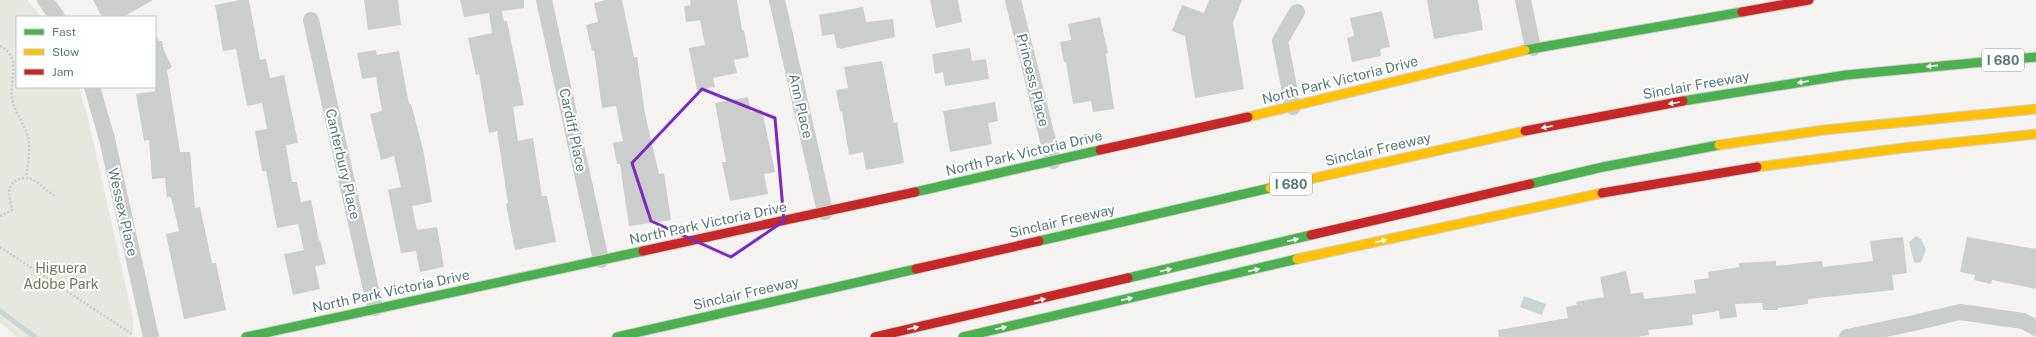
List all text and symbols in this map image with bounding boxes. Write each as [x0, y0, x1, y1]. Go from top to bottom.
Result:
legend [16, 16, 156, 88]
text: Fast [52, 25, 77, 39]
street label: Princess Place [1014, 32, 1052, 128]
text: Slow [52, 45, 80, 59]
road number: I 680 [1982, 49, 2024, 71]
street label: North Park Victoria Drive [1260, 53, 1420, 107]
one-way arrow [1926, 63, 1938, 69]
text: Jam [52, 65, 74, 79]
street label: Sinclair Freeway [1641, 68, 1751, 102]
street label: Ann Place [786, 72, 816, 140]
one-way arrow [1797, 79, 1809, 85]
street label: Cardiff Place [556, 87, 590, 173]
one-way arrow [1668, 100, 1681, 106]
street label: Canterbury Place [322, 107, 364, 221]
one-way arrow [1541, 124, 1553, 130]
street label: North Park Victoria Drive [944, 127, 1104, 179]
street label: Sinclair Freeway [1324, 129, 1433, 169]
street label: Wessex Place [105, 166, 141, 258]
road number: I 680 [1270, 173, 1312, 195]
street label: North Park Victoria Drive [628, 198, 788, 248]
street label: Sinclair Freeway [1008, 201, 1117, 241]
one-way arrow [1287, 237, 1299, 243]
one-way arrow [1375, 238, 1387, 244]
park label: Higuera Adobe Park [23, 260, 99, 292]
street label: North Park Victoria Drive [311, 266, 471, 316]
one-way arrow [1160, 267, 1173, 273]
one-way arrow [1248, 267, 1260, 273]
street label: Sinclair Freeway [692, 273, 801, 313]
one-way arrow [1034, 296, 1046, 302]
one-way arrow [1121, 296, 1133, 302]
one-way arrow [907, 325, 919, 331]
one-way arrow [994, 325, 1007, 331]

